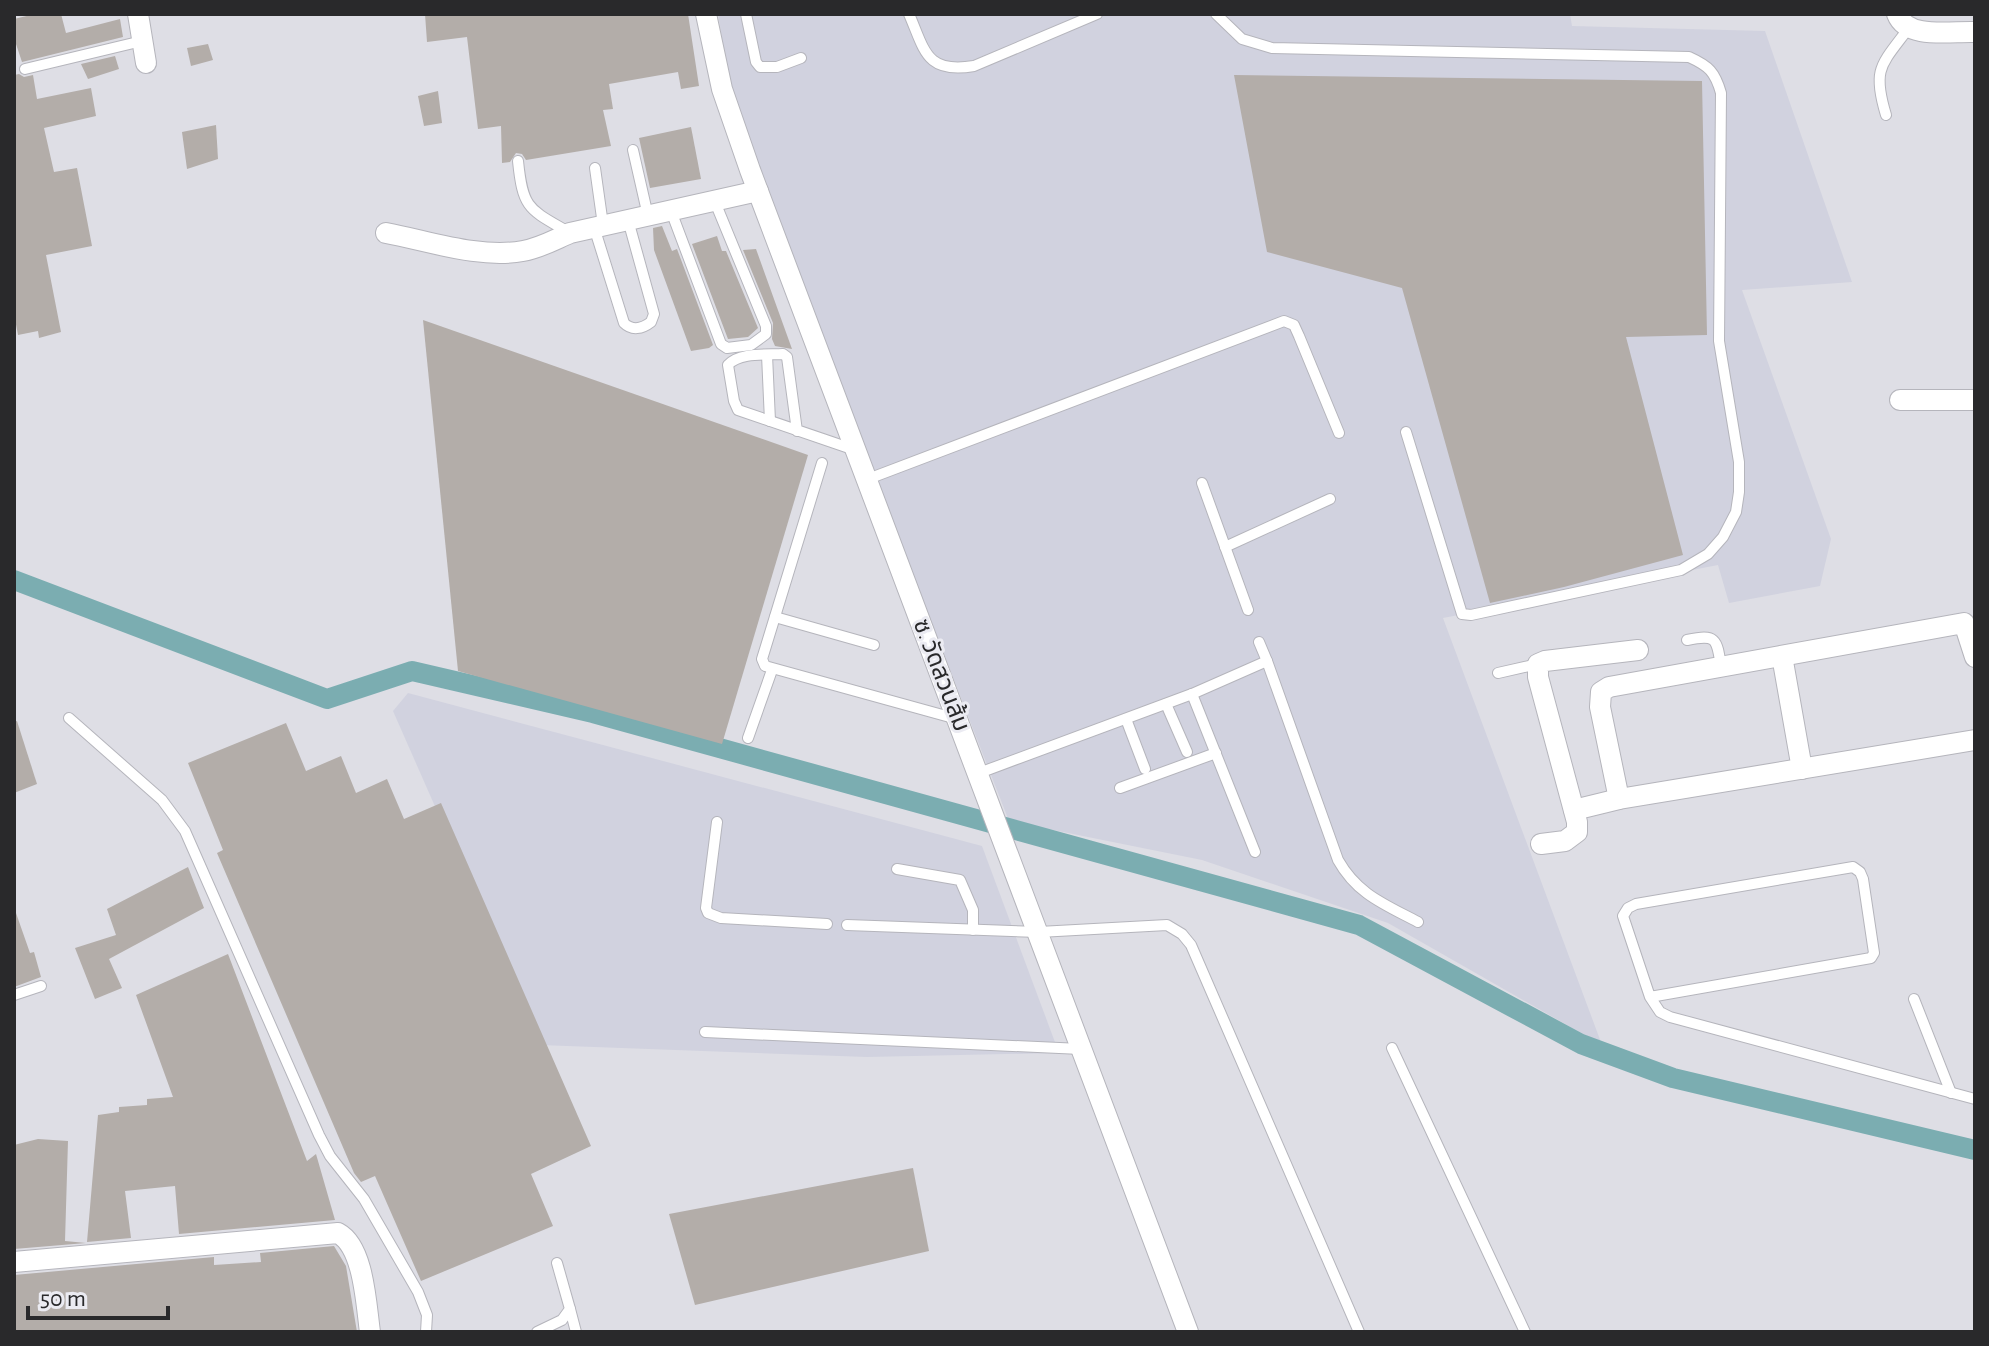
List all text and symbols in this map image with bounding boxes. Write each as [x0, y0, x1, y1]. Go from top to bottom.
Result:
street label: ซ. วัดสวนส้ม [909, 615, 975, 735]
scale bar [28, 1270, 168, 1320]
text: 50 m [40, 1287, 86, 1311]

